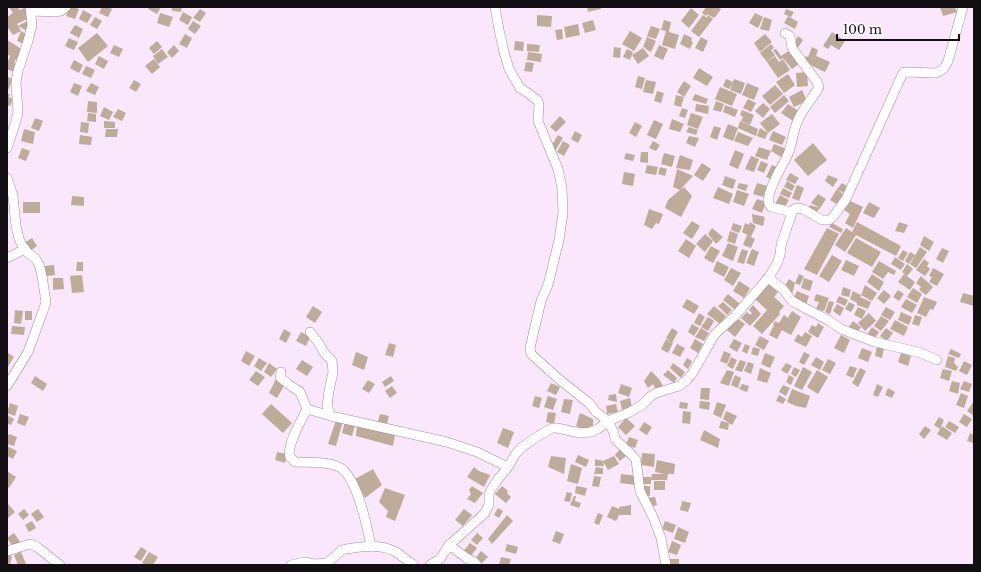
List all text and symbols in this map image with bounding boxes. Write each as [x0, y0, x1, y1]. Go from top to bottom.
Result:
scale bar [837, 16, 959, 42]
text: 100 m [843, 22, 882, 37]

